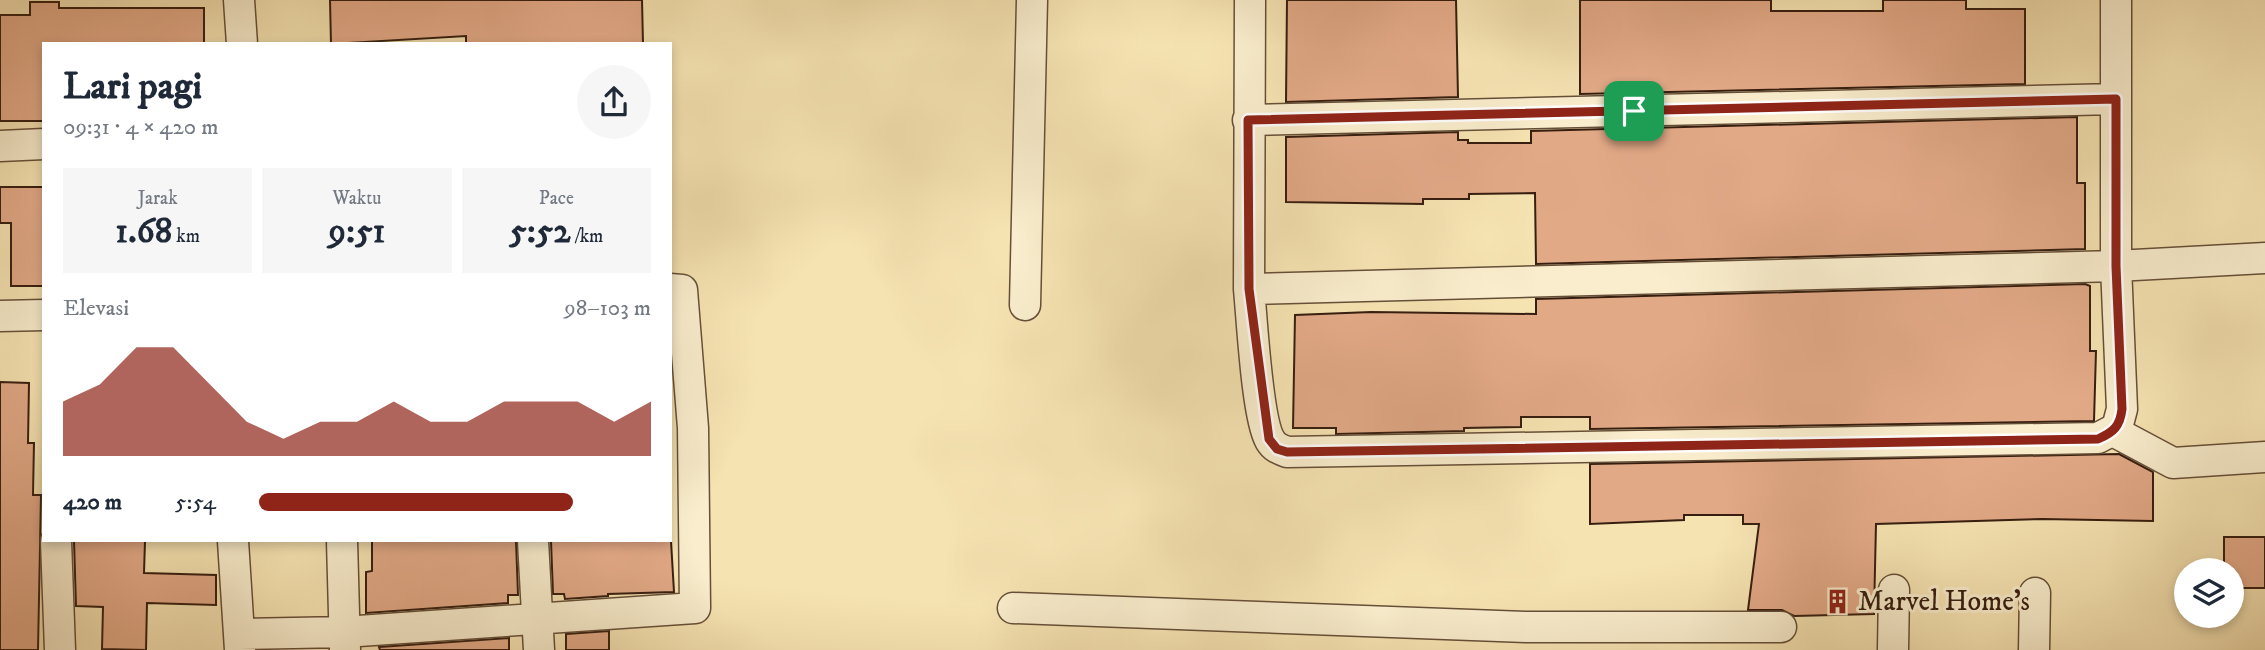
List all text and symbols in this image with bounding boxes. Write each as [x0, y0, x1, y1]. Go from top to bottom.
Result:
text: Lari pagi [63, 63, 202, 111]
button: share [577, 65, 651, 139]
pin [1604, 81, 1664, 141]
icon: arrive [1615, 92, 1653, 130]
text: 09:31 · 4 × 420 m [63, 113, 218, 142]
text: Jarak [138, 187, 178, 210]
text: Waktu [333, 187, 381, 210]
text: Pace [539, 187, 574, 210]
text: 1.68 [115, 210, 172, 254]
text: 9:51 [329, 210, 385, 254]
text: 5:52 [509, 210, 570, 254]
text: km [172, 225, 200, 248]
text: /km [570, 225, 603, 248]
text: Elevasi [63, 294, 129, 323]
text: 98–103 m [564, 294, 651, 323]
text: 420 m [63, 488, 122, 517]
text: 5:54 [175, 488, 216, 517]
map controls [2174, 558, 2244, 628]
button: layers [2174, 558, 2244, 628]
place label: Marvel Home's [1858, 584, 2030, 619]
building icon: Marvel Home's [1824, 587, 1852, 615]

